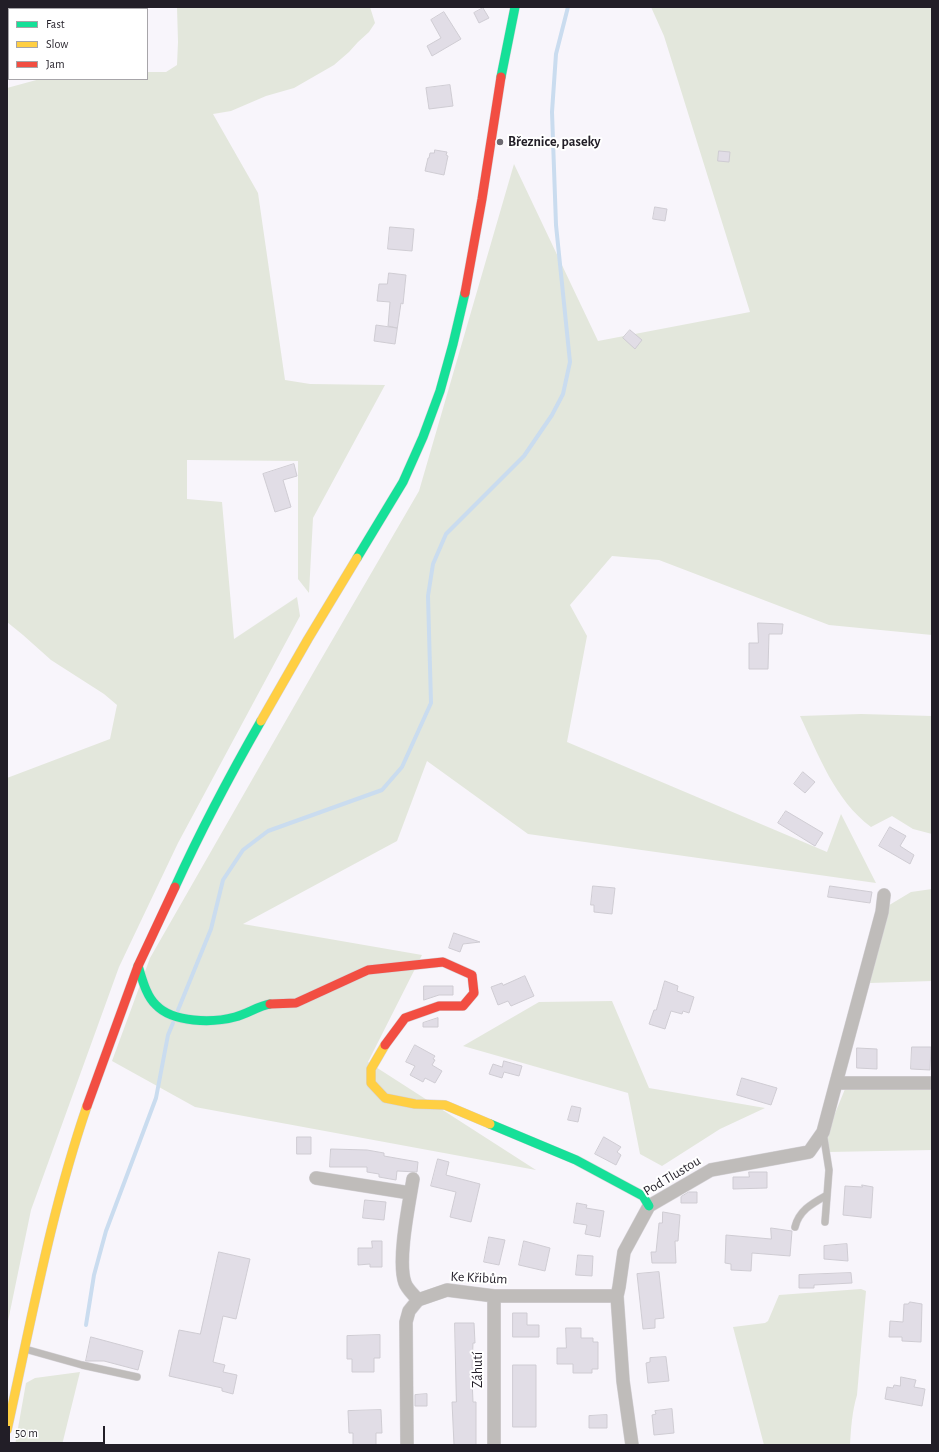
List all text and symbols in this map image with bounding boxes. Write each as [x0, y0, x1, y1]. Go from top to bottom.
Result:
legend [8, 8, 148, 80]
text: Fast [46, 18, 65, 30]
text: Slow [46, 38, 68, 50]
text: Jam [46, 58, 65, 70]
place label: Březnice, paseky [508, 134, 601, 150]
marker: Březnice, paseky [495, 137, 505, 147]
street label: Pod Tlustou [640, 1152, 704, 1200]
street label: Ke Křibům [450, 1268, 508, 1288]
street label: Záhutí [470, 1352, 486, 1388]
scale bar [10, 1418, 107, 1444]
text: 50 m [15, 1427, 38, 1439]

